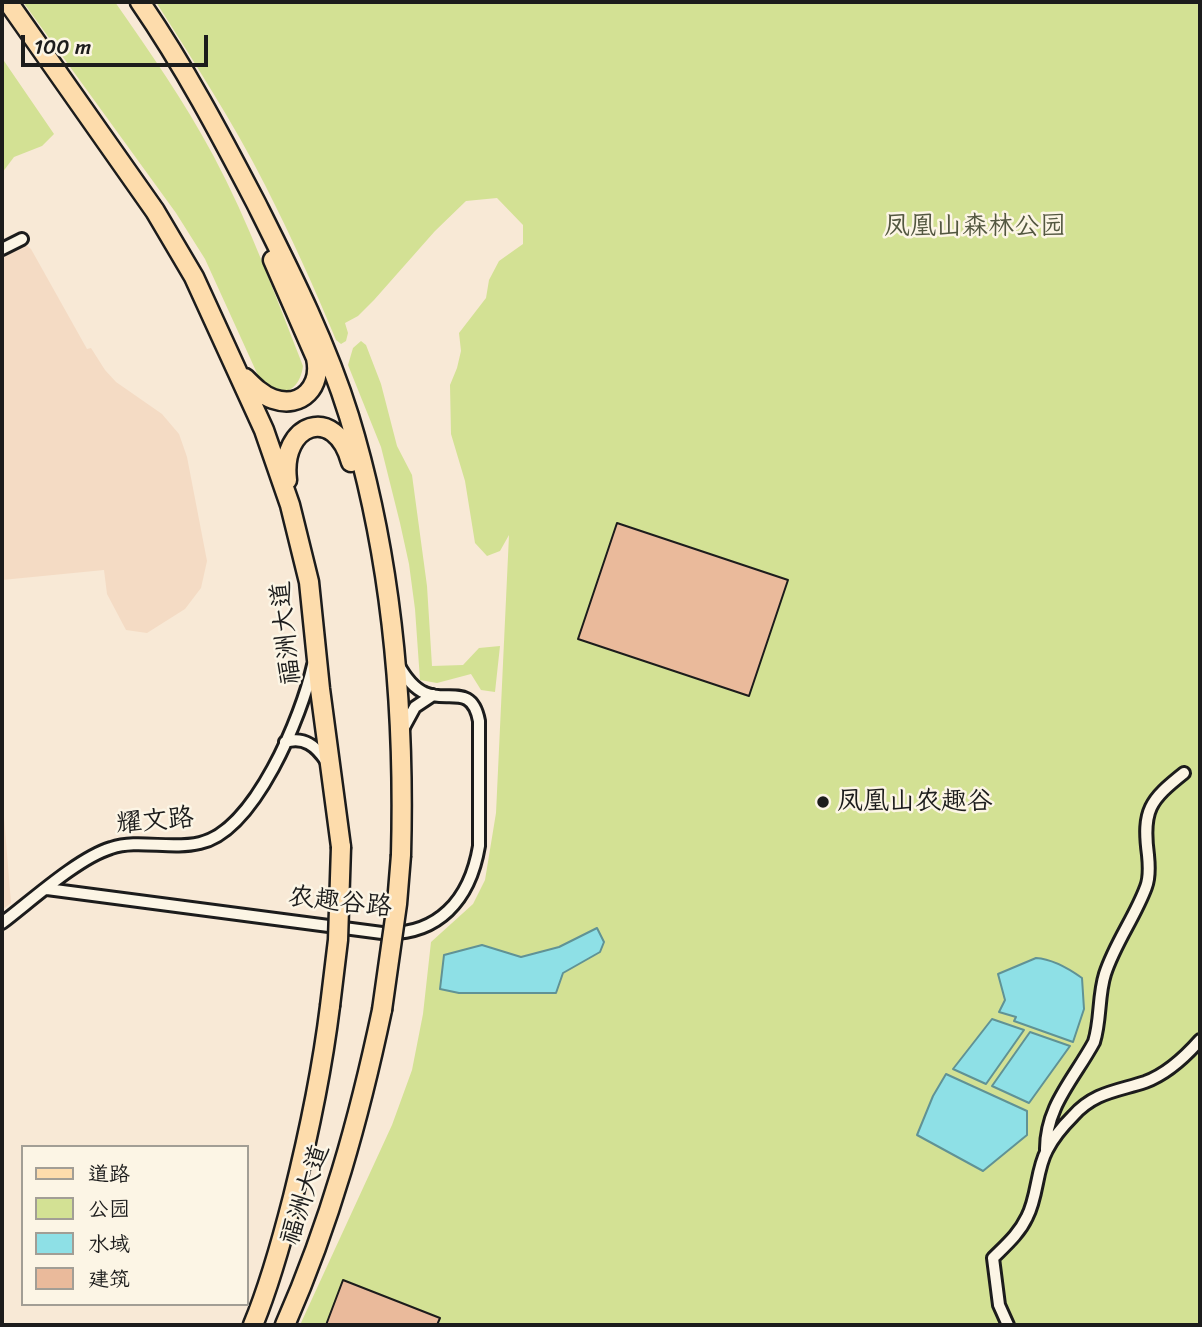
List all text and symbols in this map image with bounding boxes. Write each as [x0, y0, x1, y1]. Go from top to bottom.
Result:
scale bar [24, 21, 212, 65]
text: 100 m [34, 28, 91, 66]
park label: 凤凰山森林公园 [884, 211, 1066, 243]
street label: 福洲大道 [266, 580, 308, 686]
place label: 凤凰山农趣谷 [837, 786, 993, 818]
marker: 凤凰山农趣谷 [815, 794, 831, 810]
street label: 耀文路 [115, 803, 195, 841]
street label: 农趣谷路 [287, 882, 393, 924]
street label: 福洲大道 [275, 1141, 337, 1249]
legend [21, 1145, 248, 1306]
text: 道路 [88, 1155, 130, 1193]
text: 公园 [88, 1190, 130, 1228]
text: 水域 [88, 1225, 130, 1263]
text: 建筑 [88, 1260, 130, 1298]

